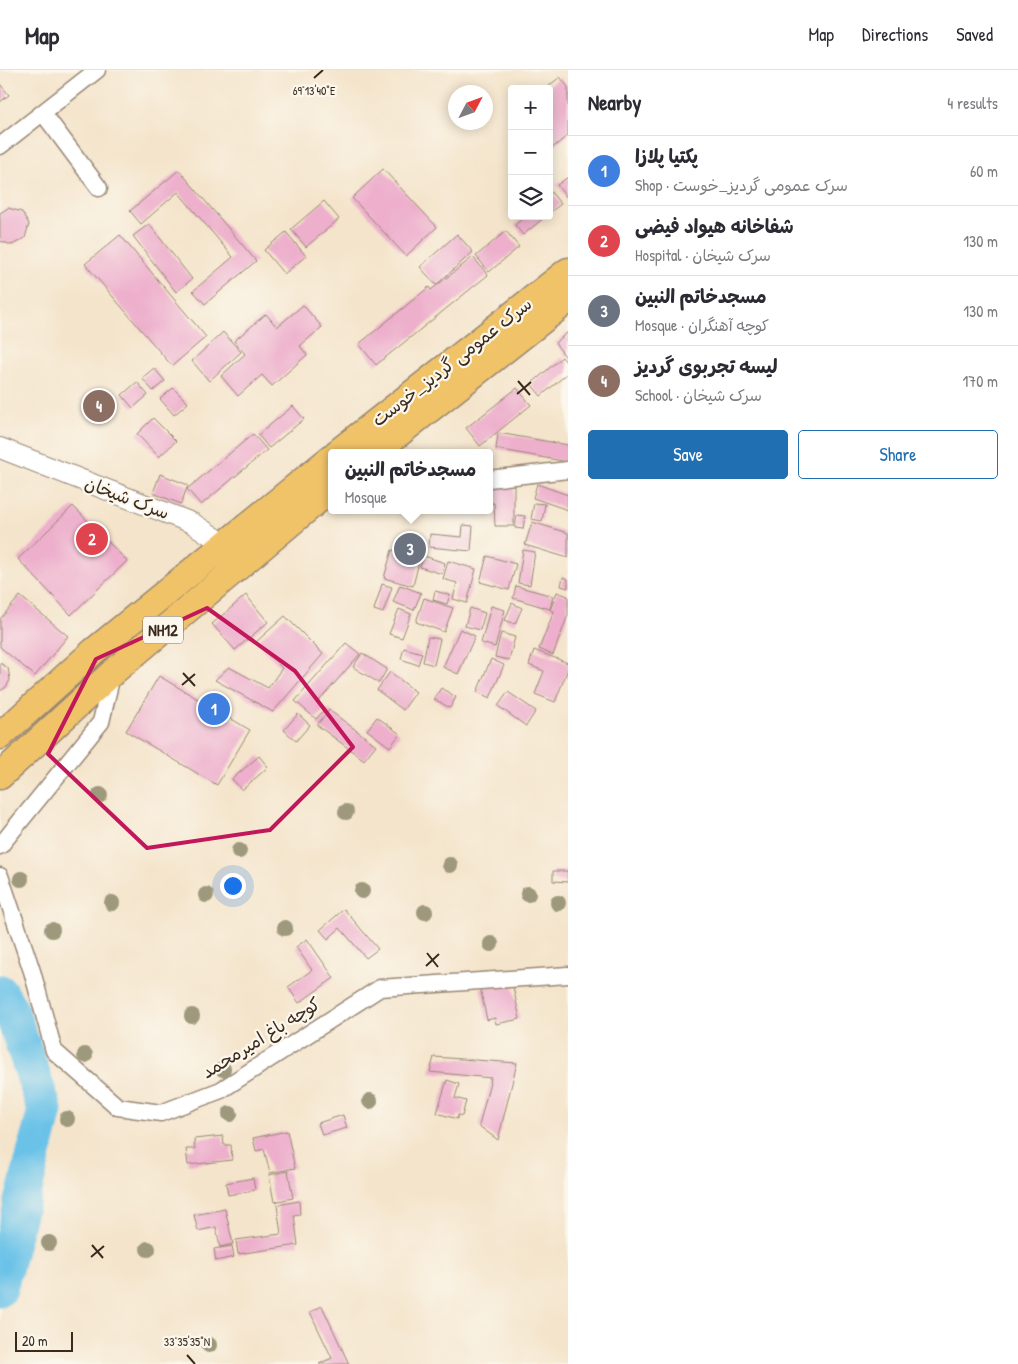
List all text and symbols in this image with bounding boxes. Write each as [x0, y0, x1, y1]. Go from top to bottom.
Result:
text: Map [25, 19, 59, 51]
text: Map [809, 22, 834, 47]
text: Directions [862, 22, 928, 47]
text: Saved [956, 22, 993, 47]
text: 69°13'40"E [293, 82, 336, 99]
north arrow [448, 85, 493, 130]
map controls [508, 85, 553, 220]
button: + [508, 85, 553, 130]
text: Nearby [588, 88, 641, 117]
text: 4 results [947, 92, 998, 114]
button: − [508, 130, 553, 175]
text: پکتیا پلازا [635, 143, 698, 169]
text: 1 [601, 160, 607, 182]
text: 60 m [970, 160, 998, 182]
text: Shop · سرک عمومی گردیز_خوست [635, 174, 848, 196]
button: layers [508, 175, 553, 220]
text: شفاخانه هیواد فیضی [635, 213, 794, 239]
text: 2 [600, 230, 608, 252]
text: 130 m [963, 230, 998, 252]
text: Hospital · سرک شیخان [635, 244, 771, 266]
text: مسجدخاتم النبین [635, 283, 767, 309]
street label: سرک عمومی گردیز_خوست [366, 291, 537, 432]
text: 3 [600, 300, 608, 322]
text: 130 m [963, 300, 998, 322]
text: Mosque · کوچه آهنگران [635, 314, 769, 336]
text: لیسه تجربوی گردیز [635, 353, 778, 379]
text: 4 [601, 370, 607, 392]
text: 170 m [963, 370, 998, 392]
text: School · سرک شیخان [635, 384, 762, 406]
pin: 4 [83, 387, 115, 425]
button: Save [588, 430, 788, 479]
button: Share [798, 430, 998, 479]
popup [328, 449, 493, 514]
text: مسجدخاتم النبین [345, 456, 476, 482]
street label: سرک شیخان [81, 470, 173, 525]
text: Mosque [345, 486, 387, 508]
pin: 2 [76, 520, 108, 558]
pin: 3 [394, 530, 426, 568]
road number: NH12 [143, 616, 183, 644]
pin: 1 [198, 690, 230, 728]
your location [220, 873, 246, 899]
street label: کوچه باغ امیرمحمد [196, 991, 325, 1084]
scale bar [15, 1329, 72, 1352]
text: 20 m [22, 1331, 48, 1350]
text: 33°35'35"N [164, 1333, 210, 1350]

